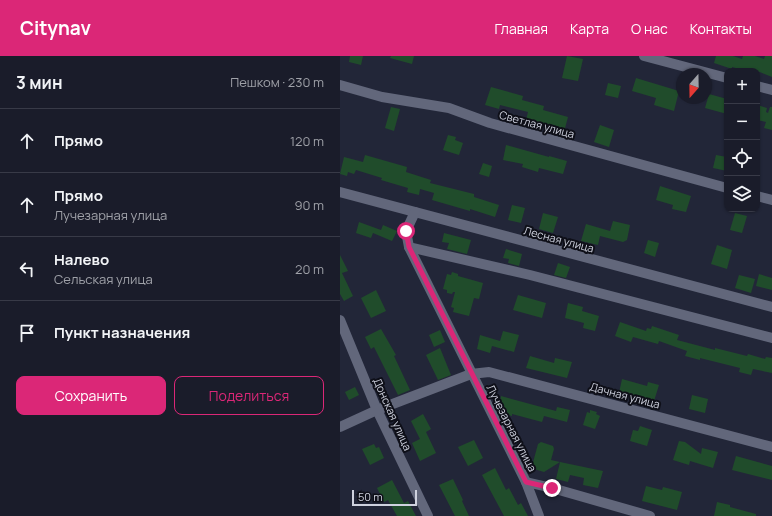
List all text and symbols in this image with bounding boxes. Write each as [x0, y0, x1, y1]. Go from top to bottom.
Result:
text: Citynav [20, 15, 91, 41]
text: Главная [495, 19, 548, 38]
text: Карта [570, 19, 609, 38]
text: О нас [631, 19, 668, 38]
text: Контакты [690, 19, 752, 38]
north arrow [676, 68, 712, 104]
map controls [724, 68, 760, 212]
button: + [724, 68, 760, 104]
text: 3 мин [16, 71, 63, 94]
text: Пешком · 230 m [230, 73, 324, 91]
button: − [724, 104, 760, 140]
street label: Светлая улица [498, 107, 576, 141]
icon: ahead [16, 130, 38, 152]
text: Прямо [54, 130, 103, 151]
text: 120 m [290, 132, 324, 150]
button: locate [724, 140, 760, 176]
button: layers [724, 176, 760, 212]
text: Прямо [54, 185, 103, 206]
icon: ahead [16, 194, 38, 216]
text: 90 m [294, 196, 324, 214]
text: Лучезарная улица [54, 206, 167, 224]
route start [397, 222, 415, 240]
street label: Лесная улица [522, 222, 596, 256]
text: Налево [54, 249, 109, 270]
icon: left [16, 258, 38, 280]
text: 20 m [295, 260, 324, 278]
text: Сельская улица [54, 270, 153, 288]
icon: arrive [16, 322, 38, 344]
text: Пункт назначения [54, 322, 190, 343]
street label: Донская улица [370, 375, 416, 453]
button: Сохранить [16, 376, 166, 415]
button: Поделиться [174, 376, 324, 415]
street label: Дачная улица [588, 378, 662, 412]
street label: Лучезарная улица [484, 382, 540, 474]
route end [543, 479, 561, 497]
scale bar [352, 488, 417, 507]
text: 50 m [358, 489, 383, 504]

